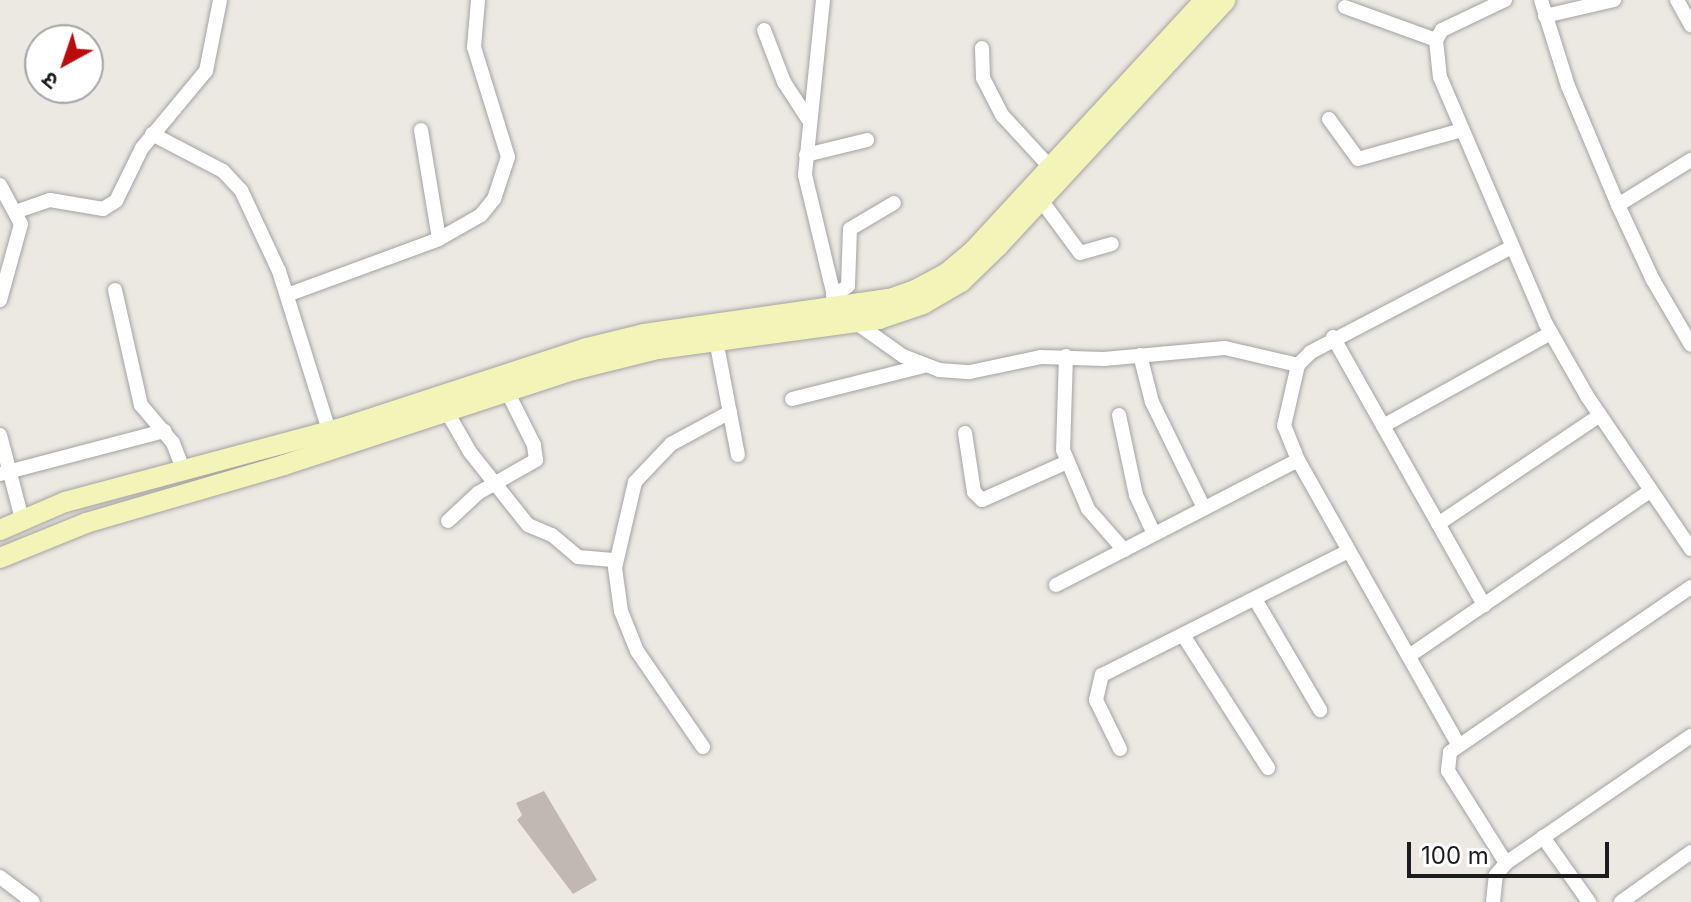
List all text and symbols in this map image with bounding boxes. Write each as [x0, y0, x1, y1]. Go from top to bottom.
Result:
north arrow [24, 24, 104, 104]
text: उ [37, 67, 63, 95]
scale bar [1411, 826, 1613, 876]
text: 100 m [1421, 841, 1489, 870]

